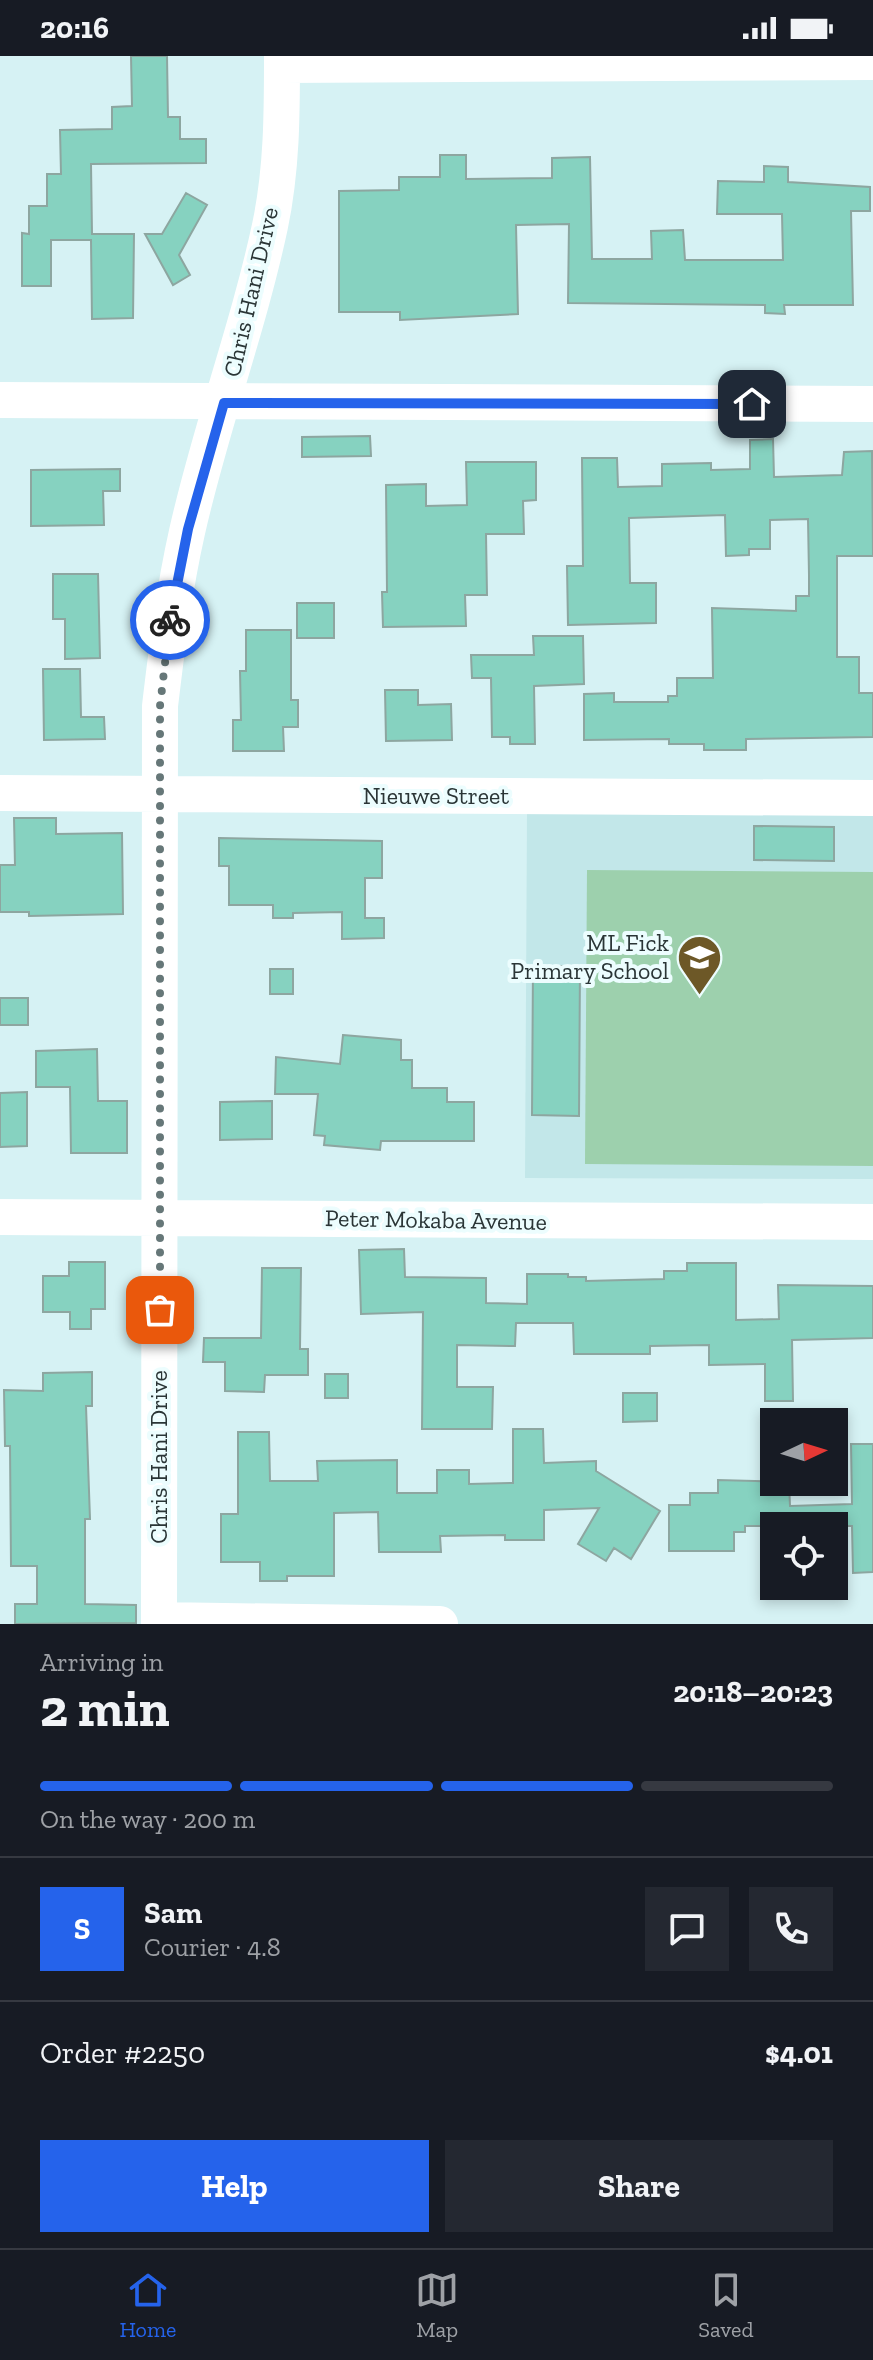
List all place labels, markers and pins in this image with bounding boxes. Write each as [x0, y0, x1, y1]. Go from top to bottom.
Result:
pin [718, 370, 786, 438]
place label: ML Fick Primary School [511, 928, 670, 985]
school or university icon: ML Fick Primary School [676, 933, 724, 996]
pin [126, 1276, 194, 1344]

